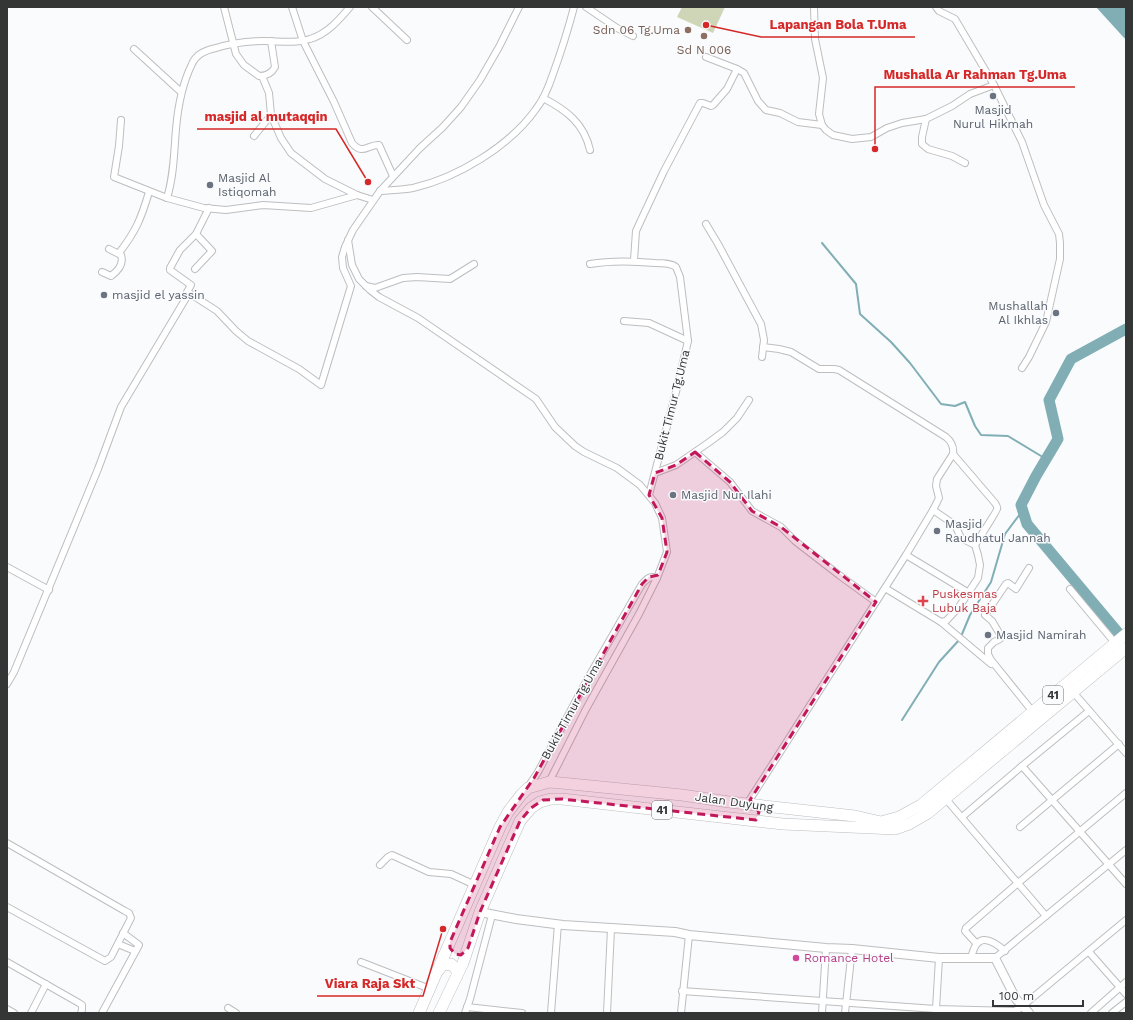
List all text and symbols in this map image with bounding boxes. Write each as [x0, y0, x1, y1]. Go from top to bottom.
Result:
callout: Lapangan Bola T.Uma [761, 12, 915, 37]
text: Lapangan Bola T.Uma [770, 17, 907, 32]
place label: Sdn 06 Tg.Uma [593, 23, 680, 37]
marker: Sdn 06 Tg.Uma [683, 25, 693, 35]
marker: Sd N 006 [699, 31, 709, 41]
place label: Sd N 006 [677, 43, 731, 57]
callout: Mushalla Ar Rahman Tg.Uma [875, 62, 1075, 87]
text: Mushalla Ar Rahman Tg.Uma [883, 67, 1067, 82]
marker: Masjid Nurul Hikmah [988, 91, 998, 101]
place label: Masjid Nurul Hikmah [953, 103, 1033, 131]
callout: masjid al mutaqqin [197, 104, 336, 129]
text: masjid al mutaqqin [204, 109, 328, 124]
place label: Masjid Al Istiqomah [218, 171, 276, 199]
marker: Masjid Al Istiqomah [205, 180, 215, 190]
place label: masjid el yassin [112, 288, 205, 302]
marker: masjid el yassin [99, 290, 109, 300]
place label: Mushallah Al Ikhlas [988, 299, 1048, 327]
marker: Mushallah Al Ikhlas [1051, 308, 1061, 318]
street label: Bukit Timur Tg.Uma [651, 348, 693, 462]
place label: Masjid Nur Ilahi [681, 488, 772, 502]
marker: Masjid Nur Ilahi [668, 490, 678, 500]
place label: Masjid Raudhatul Jannah [945, 517, 1051, 545]
marker: Masjid Raudhatul Jannah [932, 526, 942, 536]
place label: Puskesmas Lubuk Baja [932, 587, 997, 615]
marker: Puskesmas Lubuk Baja [917, 595, 929, 607]
place label: Masjid Namirah [996, 628, 1086, 642]
marker: Masjid Namirah [983, 630, 993, 640]
street label: Bukit Timur Tg.Uma [538, 656, 606, 762]
road number: 41 [1043, 686, 1063, 704]
street label: Jalan Duyung [694, 790, 775, 815]
road number: 41 [652, 801, 672, 819]
place label: Romance Hotel [804, 951, 894, 965]
marker: Romance Hotel [791, 953, 801, 963]
callout: Viara Raja Skt [317, 971, 423, 996]
text: Viara Raja Skt [325, 976, 415, 991]
scale bar [993, 982, 1083, 1008]
text: 100 m [999, 989, 1034, 1003]

